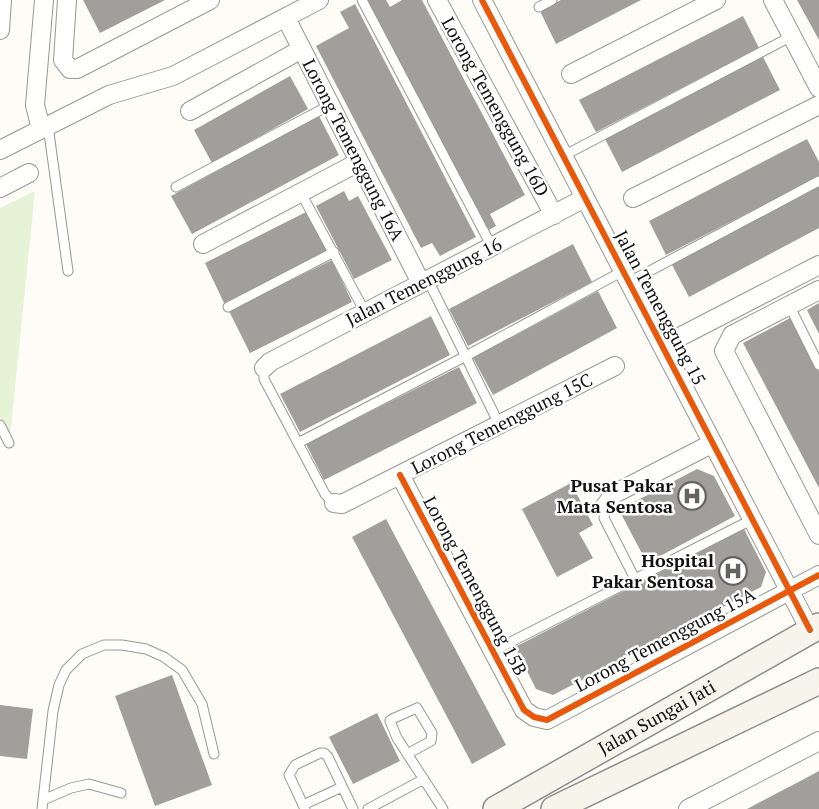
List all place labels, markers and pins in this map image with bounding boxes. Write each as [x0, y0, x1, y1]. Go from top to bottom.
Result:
place label: Pusat Pakar Mata Sentosa [557, 473, 673, 518]
hospital icon: Pusat Pakar Mata Sentosa [677, 481, 707, 511]
place label: Hospital Pakar Sentosa [592, 548, 714, 593]
hospital icon: Hospital Pakar Sentosa [718, 556, 748, 586]

